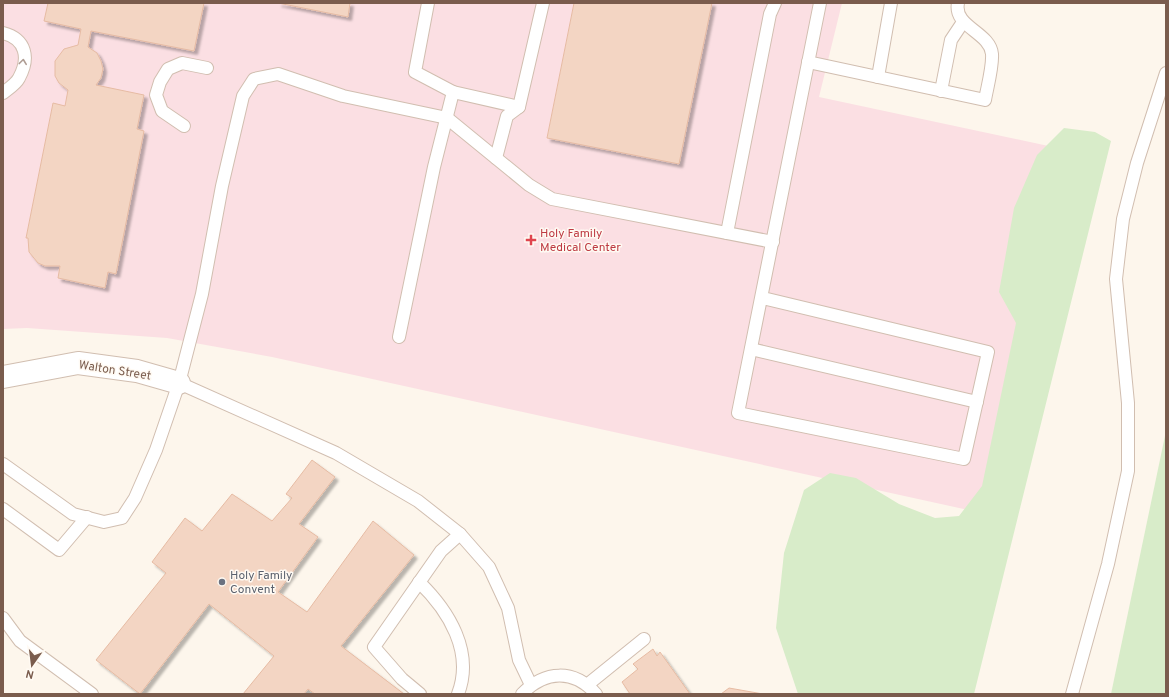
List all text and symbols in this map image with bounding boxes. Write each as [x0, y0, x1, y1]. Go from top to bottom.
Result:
one-way arrow [18, 59, 27, 65]
place label: Holy Family Medical Center [540, 226, 621, 256]
marker: Holy Family Medical Center [525, 234, 537, 246]
street label: Walton Street [78, 357, 152, 385]
place label: Holy Family Convent [230, 568, 292, 598]
marker: Holy Family Convent [217, 577, 227, 587]
north arrow [12, 645, 52, 685]
text: N [24, 666, 35, 681]

